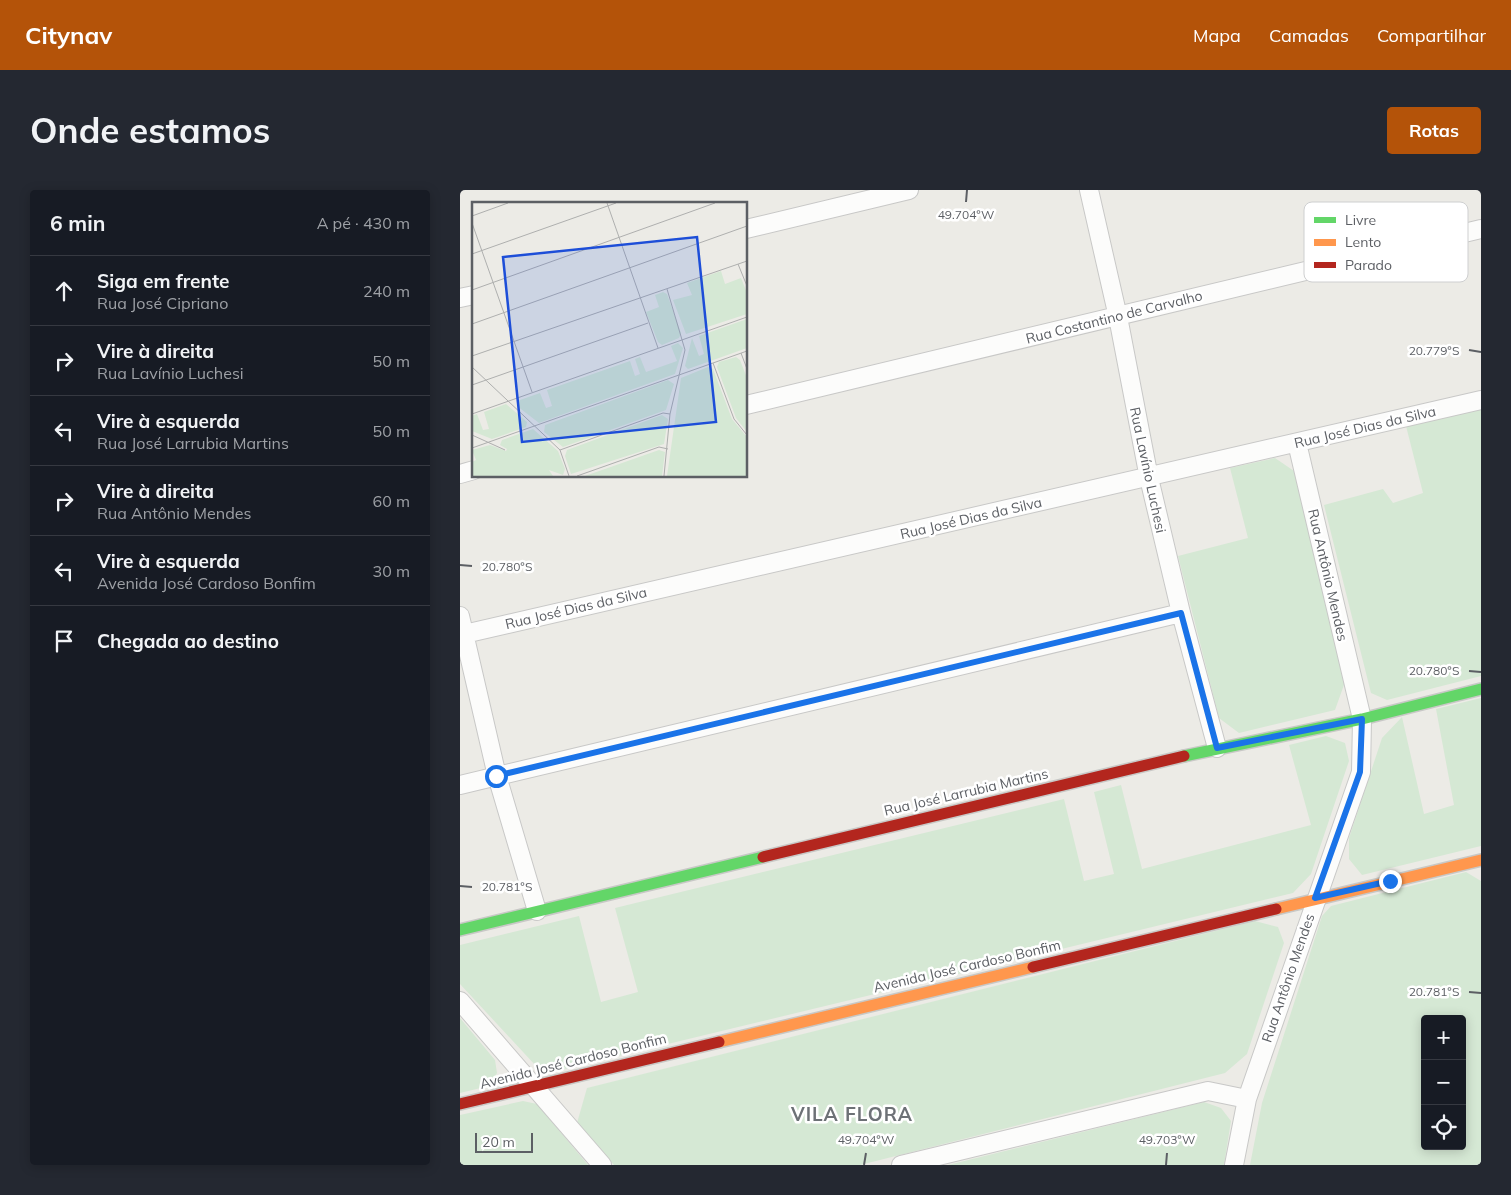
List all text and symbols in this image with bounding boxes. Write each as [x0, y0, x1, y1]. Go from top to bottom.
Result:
text: Citynav [25, 20, 112, 50]
text: Mapa [1193, 24, 1241, 47]
text: Camadas [1269, 24, 1349, 47]
text: Compartilhar [1377, 24, 1486, 47]
button: Rotas [1387, 107, 1481, 154]
text: Onde estamos [30, 108, 270, 152]
inset map [472, 202, 748, 478]
legend [1304, 202, 1468, 282]
text: 49.704°W [938, 207, 994, 222]
text: 6 min [50, 210, 105, 236]
text: Livre [1345, 211, 1376, 229]
text: A pé · 430 m [317, 213, 410, 233]
text: Lento [1345, 233, 1381, 251]
text: Parado [1345, 256, 1392, 274]
text: Siga em frente [97, 269, 229, 293]
icon: ahead [50, 277, 78, 305]
text: 240 m [363, 281, 410, 301]
street label: Rua Costantino de Carvalho [1024, 286, 1204, 348]
text: Rua José Cipriano [97, 293, 228, 313]
text: Vire à direita [97, 339, 214, 363]
text: 20.779°S [1409, 343, 1459, 358]
icon: right [50, 347, 78, 375]
text: 50 m [373, 351, 410, 371]
text: Rua Lavínio Luchesi [97, 363, 244, 383]
street label: Rua José Dias da Silva [1292, 402, 1438, 452]
street label: Rua Lavínio Luchesi [1126, 405, 1170, 535]
text: Vire à esquerda [97, 409, 240, 433]
icon: left [50, 417, 78, 445]
text: 50 m [373, 421, 410, 441]
text: Rua José Larrubia Martins [97, 433, 289, 453]
text: Vire à direita [97, 479, 214, 503]
icon: right [50, 487, 78, 515]
text: 60 m [373, 491, 410, 511]
street label: Rua José Dias da Silva [898, 493, 1044, 543]
text: Rua Antônio Mendes [97, 503, 251, 523]
street label: Rua Antônio Mendes [1304, 507, 1352, 643]
text: Vire à esquerda [97, 549, 240, 573]
icon: left [50, 557, 78, 585]
text: 20.780°S [482, 559, 532, 574]
text: 30 m [373, 561, 410, 581]
text: Avenida José Cardoso Bonfim [97, 573, 316, 593]
street label: Rua José Dias da Silva [503, 583, 649, 633]
icon: arrive [50, 627, 78, 655]
text: Chegada ao destino [97, 629, 279, 653]
text: 20.780°S [1409, 663, 1459, 678]
street label: Rua José Larrubia Martins [882, 764, 1050, 820]
route start [485, 765, 508, 788]
route end [1379, 870, 1402, 893]
text: 20.781°S [482, 879, 532, 894]
street label: Rua Antônio Mendes [1257, 911, 1319, 1045]
street label: Avenida José Cardoso Bonfim [872, 936, 1062, 996]
text: 20.781°S [1409, 984, 1459, 999]
map controls [1421, 1015, 1466, 1150]
button: + [1421, 1015, 1466, 1060]
street label: Avenida José Cardoso Bonfim [478, 1029, 668, 1093]
button: − [1421, 1060, 1466, 1105]
district label: VILA FLORA [790, 1102, 913, 1126]
button: locate [1421, 1105, 1466, 1150]
scale bar [475, 1130, 532, 1153]
text: 49.704°W [838, 1132, 894, 1147]
text: 49.703°W [1139, 1132, 1195, 1147]
text: 20 m [482, 1133, 515, 1151]

